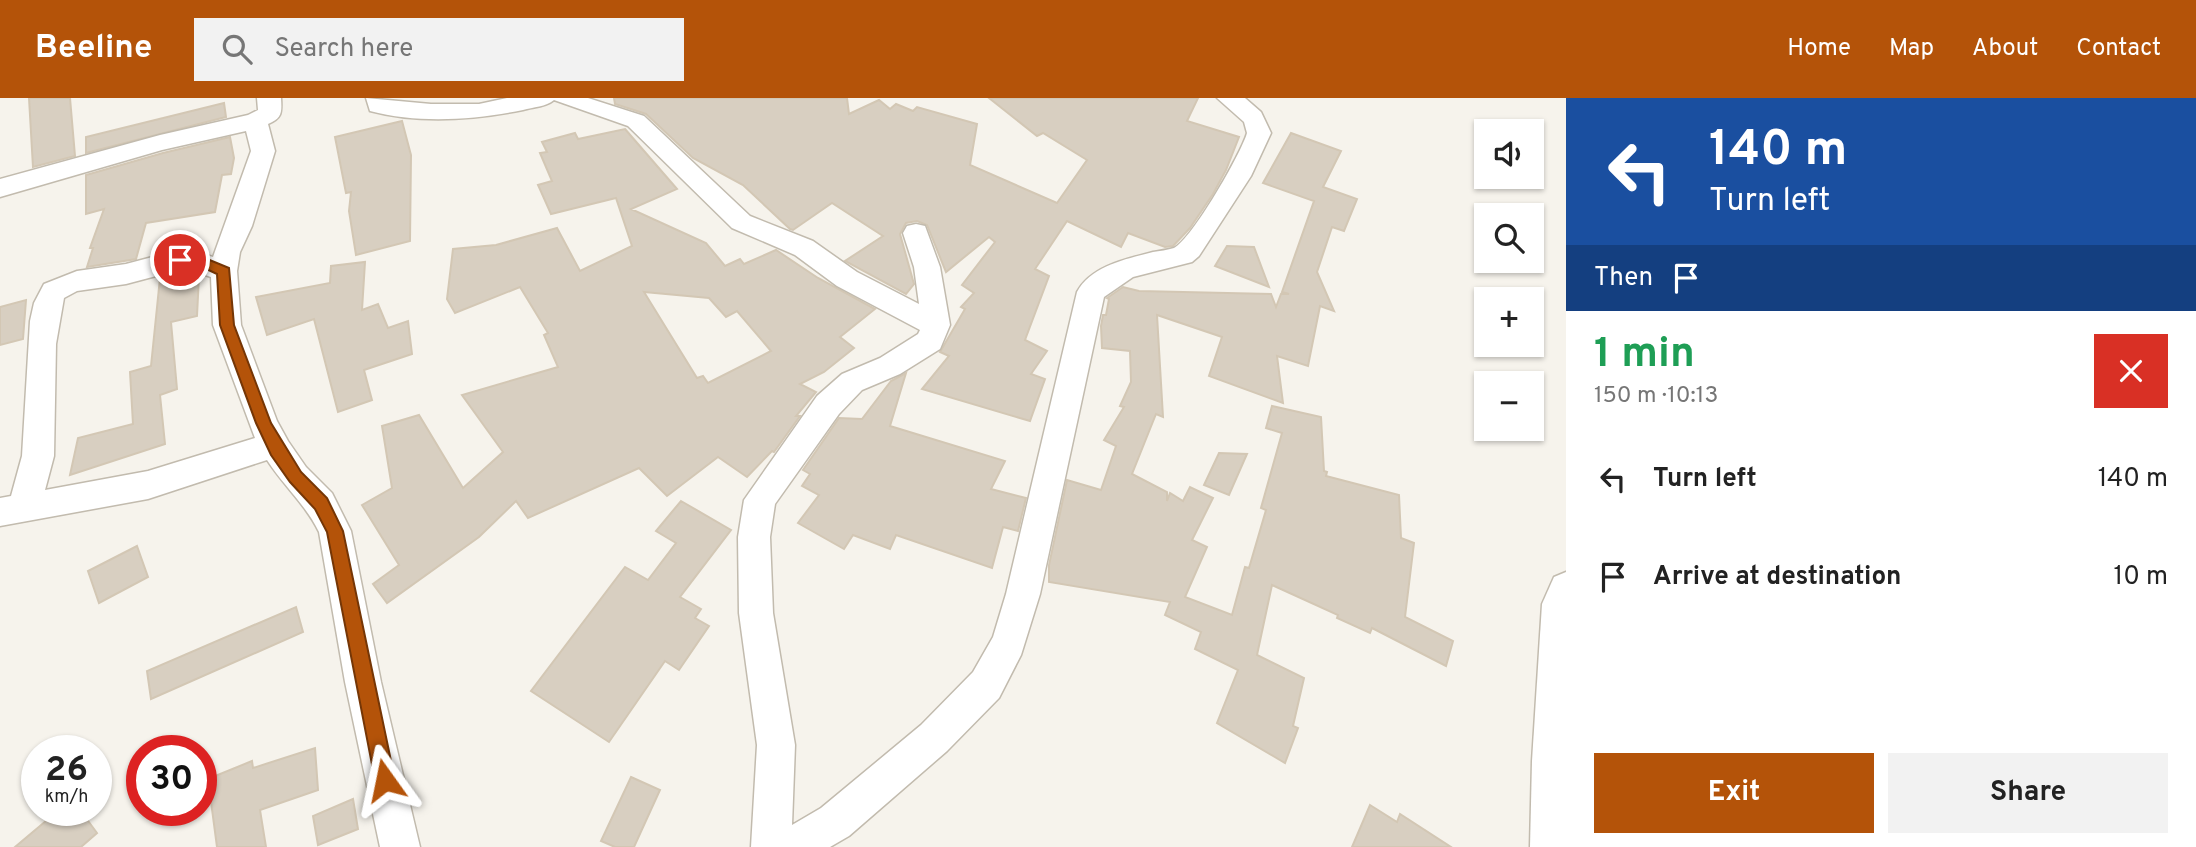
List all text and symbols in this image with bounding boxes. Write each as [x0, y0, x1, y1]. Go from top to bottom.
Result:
search box [194, 18, 684, 81]
text: Beeline [35, 28, 152, 70]
icon: search [218, 30, 256, 68]
text: Search here [274, 33, 413, 66]
text: Home [1787, 34, 1851, 64]
text: Map [1889, 34, 1934, 64]
text: About [1972, 34, 2038, 64]
text: Contact [2076, 34, 2161, 64]
map controls [1474, 119, 1544, 441]
button: sound [1474, 119, 1544, 189]
text: 140 m [1709, 121, 1848, 183]
icon: left [1594, 126, 1685, 217]
text: Turn left [1709, 182, 1830, 222]
button: search [1474, 203, 1544, 273]
pin [150, 230, 210, 290]
icon: arrive [161, 241, 199, 279]
icon: arrive [1667, 259, 1705, 297]
text: Then [1594, 262, 1653, 295]
button: + [1474, 287, 1544, 357]
text: 1 min [1594, 329, 1695, 382]
button: close [2094, 334, 2168, 408]
button: − [1474, 371, 1544, 441]
text: 150 m · 10:13 [1594, 382, 1718, 411]
icon: left [1594, 460, 1632, 498]
text: Turn left [1653, 463, 1757, 496]
text: 140 m [2098, 463, 2168, 496]
icon: arrive [1594, 558, 1632, 596]
text: Arrive at destination [1653, 561, 1901, 594]
text: 10 m [2113, 561, 2168, 594]
speed limit sign: 30 [126, 735, 217, 826]
position arrow [348, 743, 422, 817]
text: 26 [45, 749, 88, 793]
button: Exit [1594, 753, 1874, 833]
button: Share [1888, 753, 2168, 833]
text: km/h [45, 786, 88, 809]

